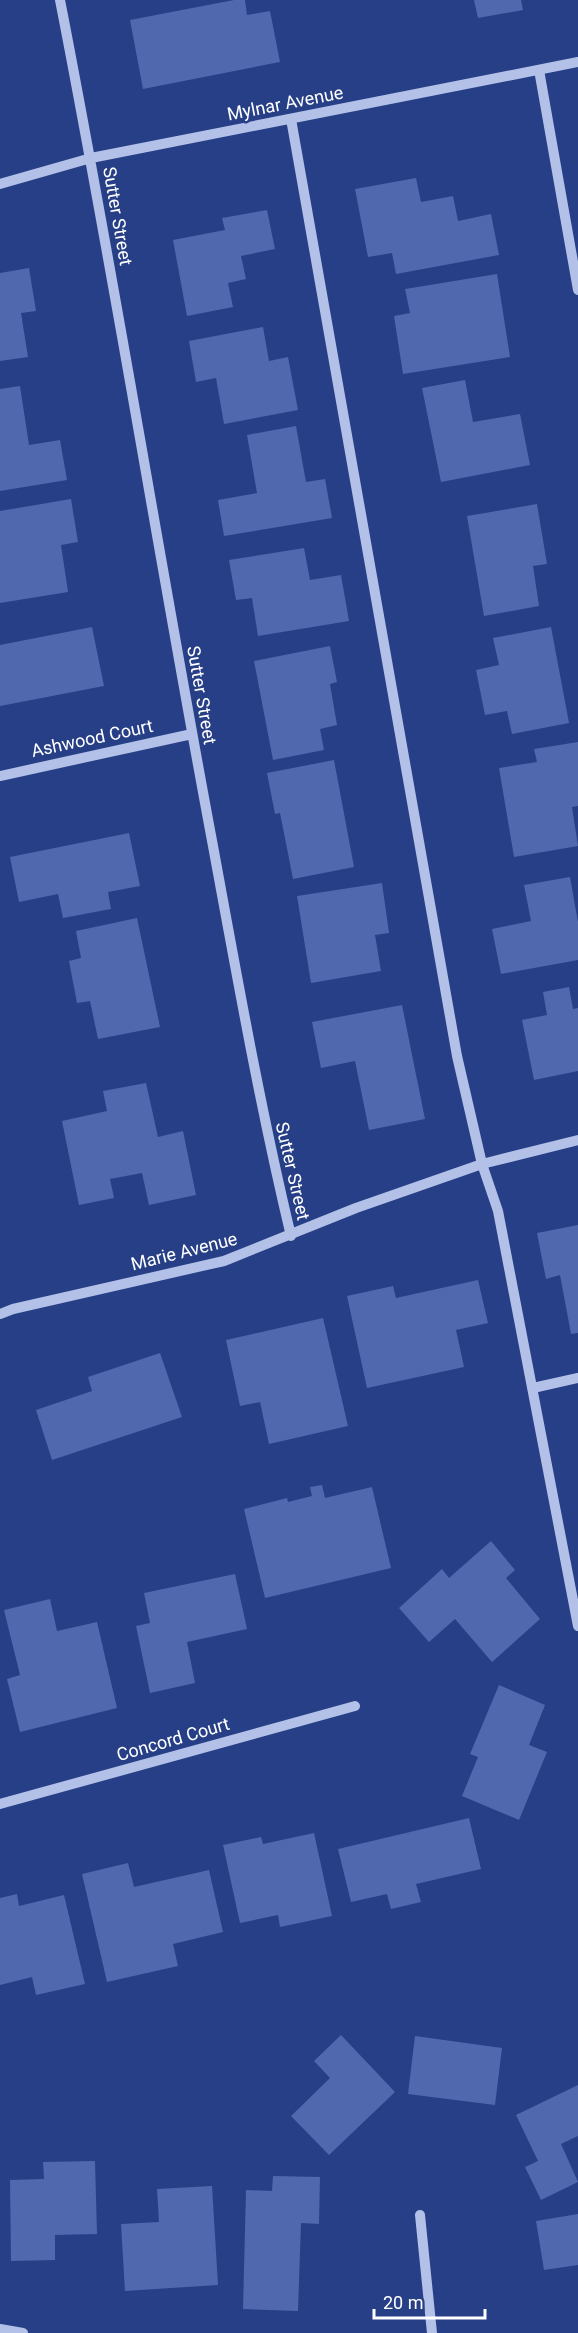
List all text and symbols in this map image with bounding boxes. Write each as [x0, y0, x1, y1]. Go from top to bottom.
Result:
street label: Mylnar Avenue [225, 81, 345, 125]
street label: Sutter Street [99, 165, 137, 267]
street label: Sutter Street [183, 644, 221, 746]
street label: Ashwood Court [29, 715, 155, 761]
street label: Sutter Street [272, 1120, 315, 1222]
street label: Marie Avenue [129, 1228, 239, 1274]
street label: Concord Court [114, 1713, 232, 1765]
scale bar [374, 2282, 485, 2320]
text: 20 m [383, 2292, 423, 2313]

